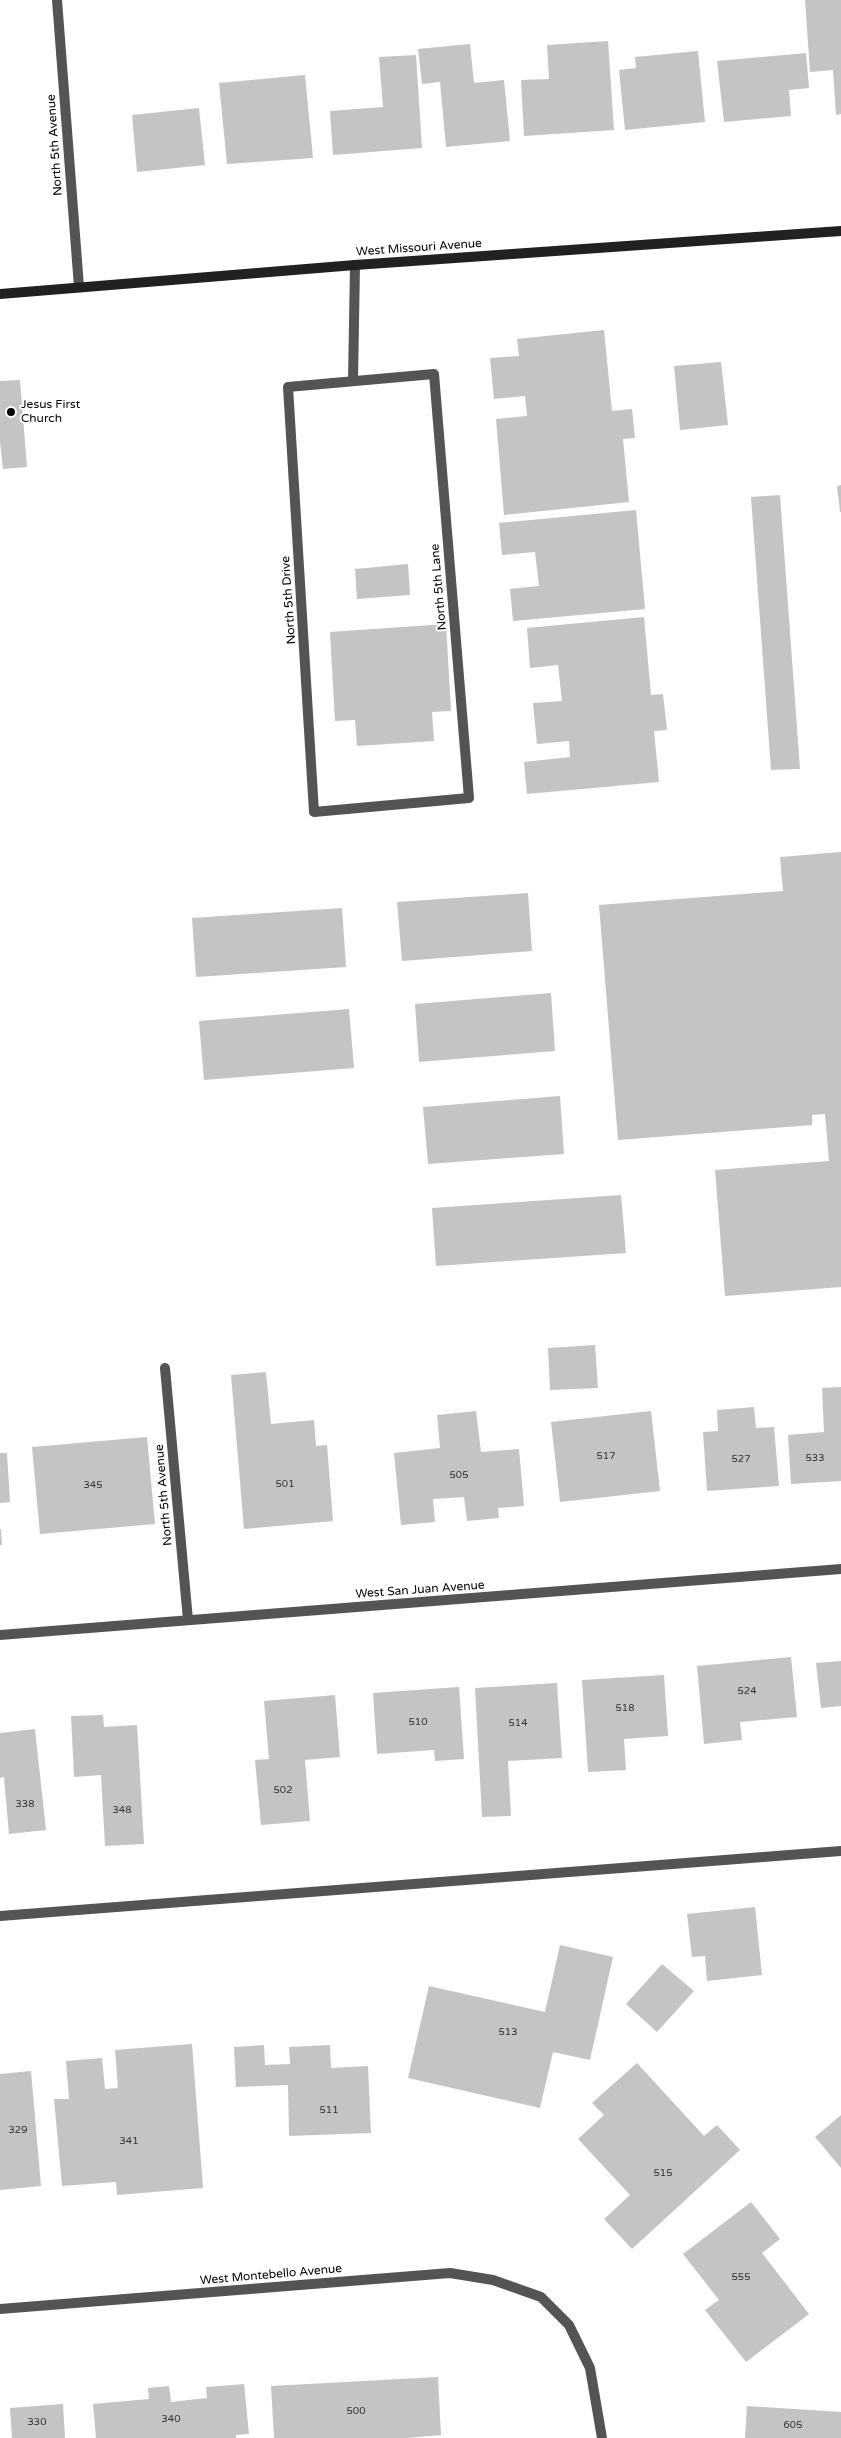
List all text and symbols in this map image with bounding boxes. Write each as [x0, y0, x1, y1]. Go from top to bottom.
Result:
street label: North 5th Avenue [44, 94, 66, 196]
street label: West Missouri Avenue [356, 236, 482, 260]
place label: Jesus First Church [21, 398, 80, 426]
marker: Jesus First Church [5, 406, 17, 418]
street label: North 5th Lane [428, 543, 450, 631]
street label: North 5th Drive [279, 555, 299, 645]
street label: North 5th Avenue [152, 1444, 176, 1546]
house number: 517 [597, 1450, 615, 1462]
house number: 533 [806, 1452, 824, 1464]
house number: 527 [732, 1453, 750, 1465]
house number: 505 [450, 1469, 468, 1481]
house number: 501 [276, 1478, 294, 1490]
house number: 345 [84, 1479, 102, 1491]
street label: West San Juan Avenue [355, 1578, 485, 1602]
house number: 524 [738, 1685, 756, 1697]
house number: 518 [616, 1702, 634, 1714]
house number: 510 [409, 1716, 427, 1728]
house number: 514 [509, 1717, 527, 1729]
house number: 502 [274, 1784, 292, 1796]
house number: 338 [16, 1798, 34, 1810]
house number: 348 [113, 1804, 131, 1816]
house number: 513 [499, 2026, 517, 2038]
house number: 511 [320, 2104, 338, 2116]
house number: 329 [9, 2124, 27, 2136]
house number: 341 [120, 2135, 138, 2147]
house number: 515 [654, 2167, 672, 2179]
street label: West Montebello Avenue [199, 2262, 343, 2288]
house number: 555 [732, 2271, 750, 2283]
house number: 500 [347, 2405, 365, 2417]
house number: 340 [162, 2413, 180, 2425]
house number: 330 [28, 2416, 46, 2428]
house number: 605 [784, 2419, 802, 2431]

